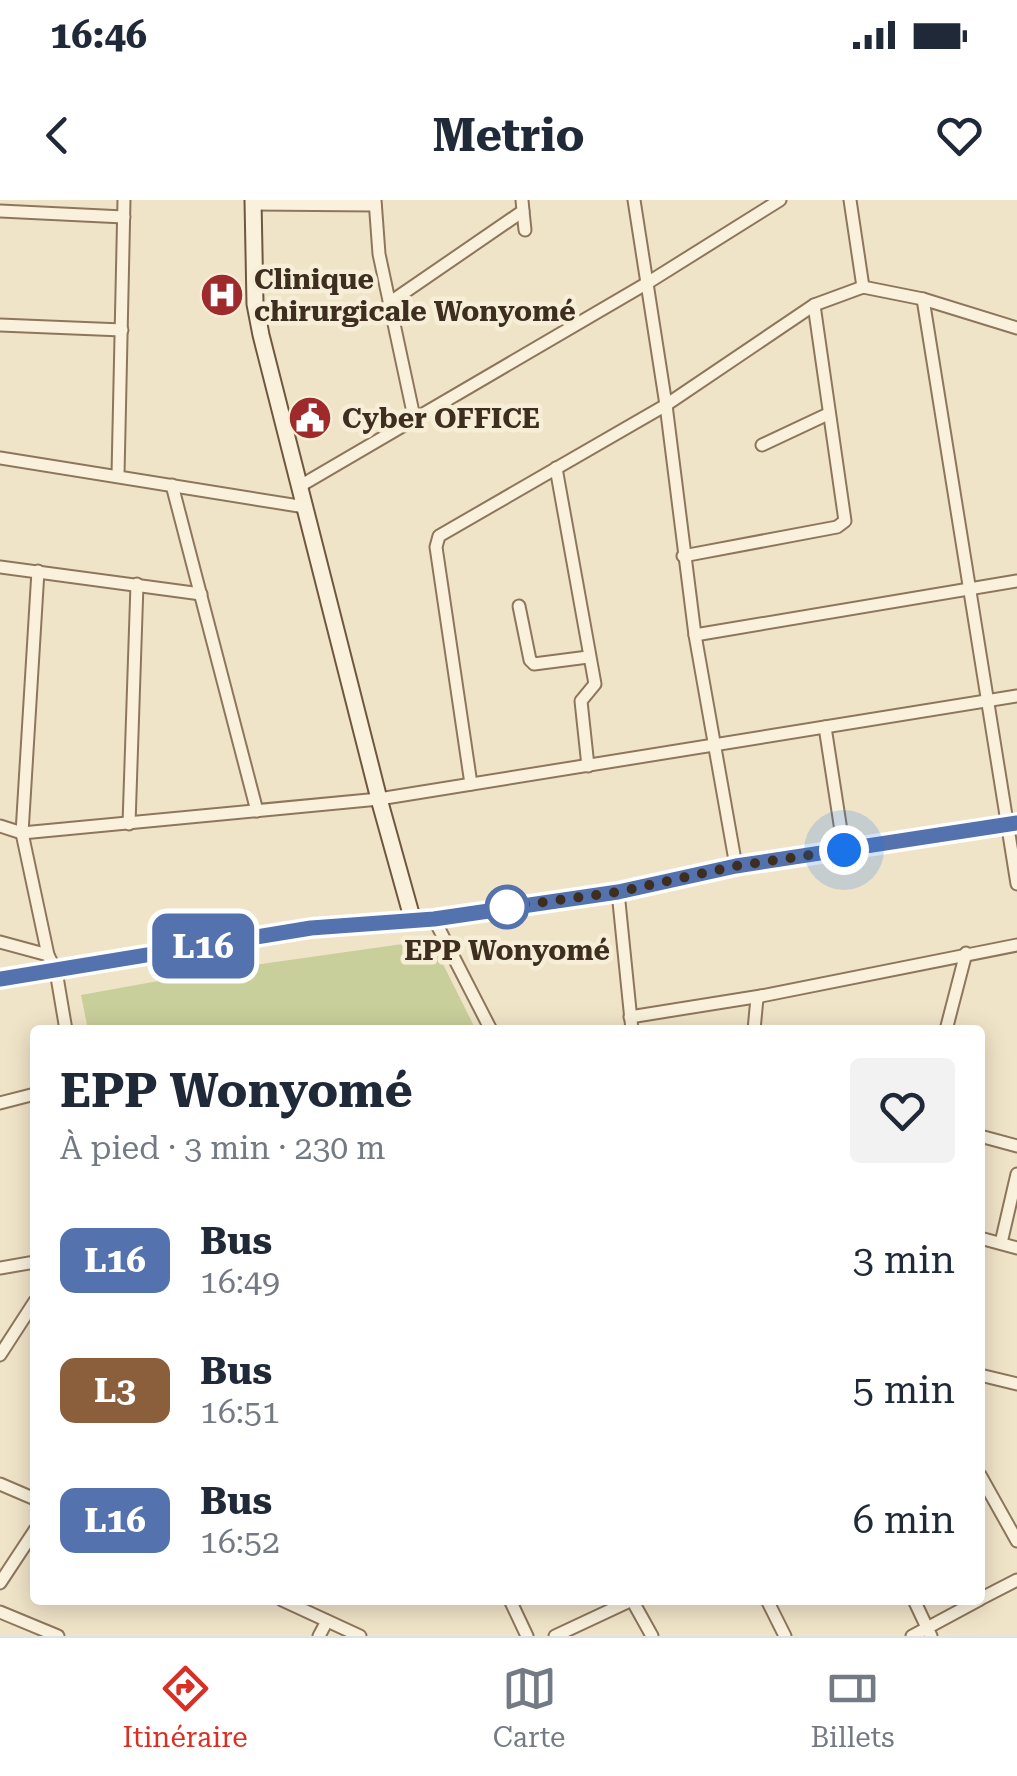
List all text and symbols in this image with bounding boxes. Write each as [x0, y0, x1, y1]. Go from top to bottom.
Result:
text: 16:46 [50, 13, 147, 57]
icon: back [30, 108, 85, 163]
icon: heart [932, 108, 987, 163]
text: Metrio [432, 109, 585, 162]
place label: Clinique chirurgicale Wonyomé [254, 263, 576, 328]
hospital icon: Clinique chirurgicale Wonyomé [199, 272, 245, 318]
public building icon: Cyber OFFICE [287, 395, 333, 441]
place label: Cyber OFFICE [342, 402, 540, 435]
your location [819, 825, 869, 875]
marker: EPP Wonyomé [486, 886, 528, 928]
line badge: L16 [146, 914, 260, 978]
text: L16 [172, 926, 234, 967]
place label: EPP Wonyomé [404, 934, 610, 967]
button: heart [850, 1058, 955, 1163]
text: EPP Wonyomé [60, 1063, 413, 1119]
text: À pied · 3 min · 230 m [60, 1129, 386, 1167]
text: Bus [200, 1219, 272, 1263]
text: 3 min [853, 1238, 955, 1282]
text: L16 [84, 1240, 146, 1281]
text: 16:49 [200, 1263, 280, 1301]
text: Bus [200, 1349, 272, 1393]
text: 5 min [853, 1368, 955, 1412]
text: L3 [94, 1370, 136, 1411]
text: 16:51 [200, 1393, 280, 1431]
text: Bus [200, 1479, 272, 1523]
text: 6 min [853, 1498, 955, 1542]
text: L16 [84, 1500, 146, 1541]
text: 16:52 [200, 1523, 280, 1561]
tab: Itinéraire [122, 1661, 248, 1754]
tab: Carte [493, 1661, 565, 1754]
tab: Billets [810, 1661, 894, 1754]

